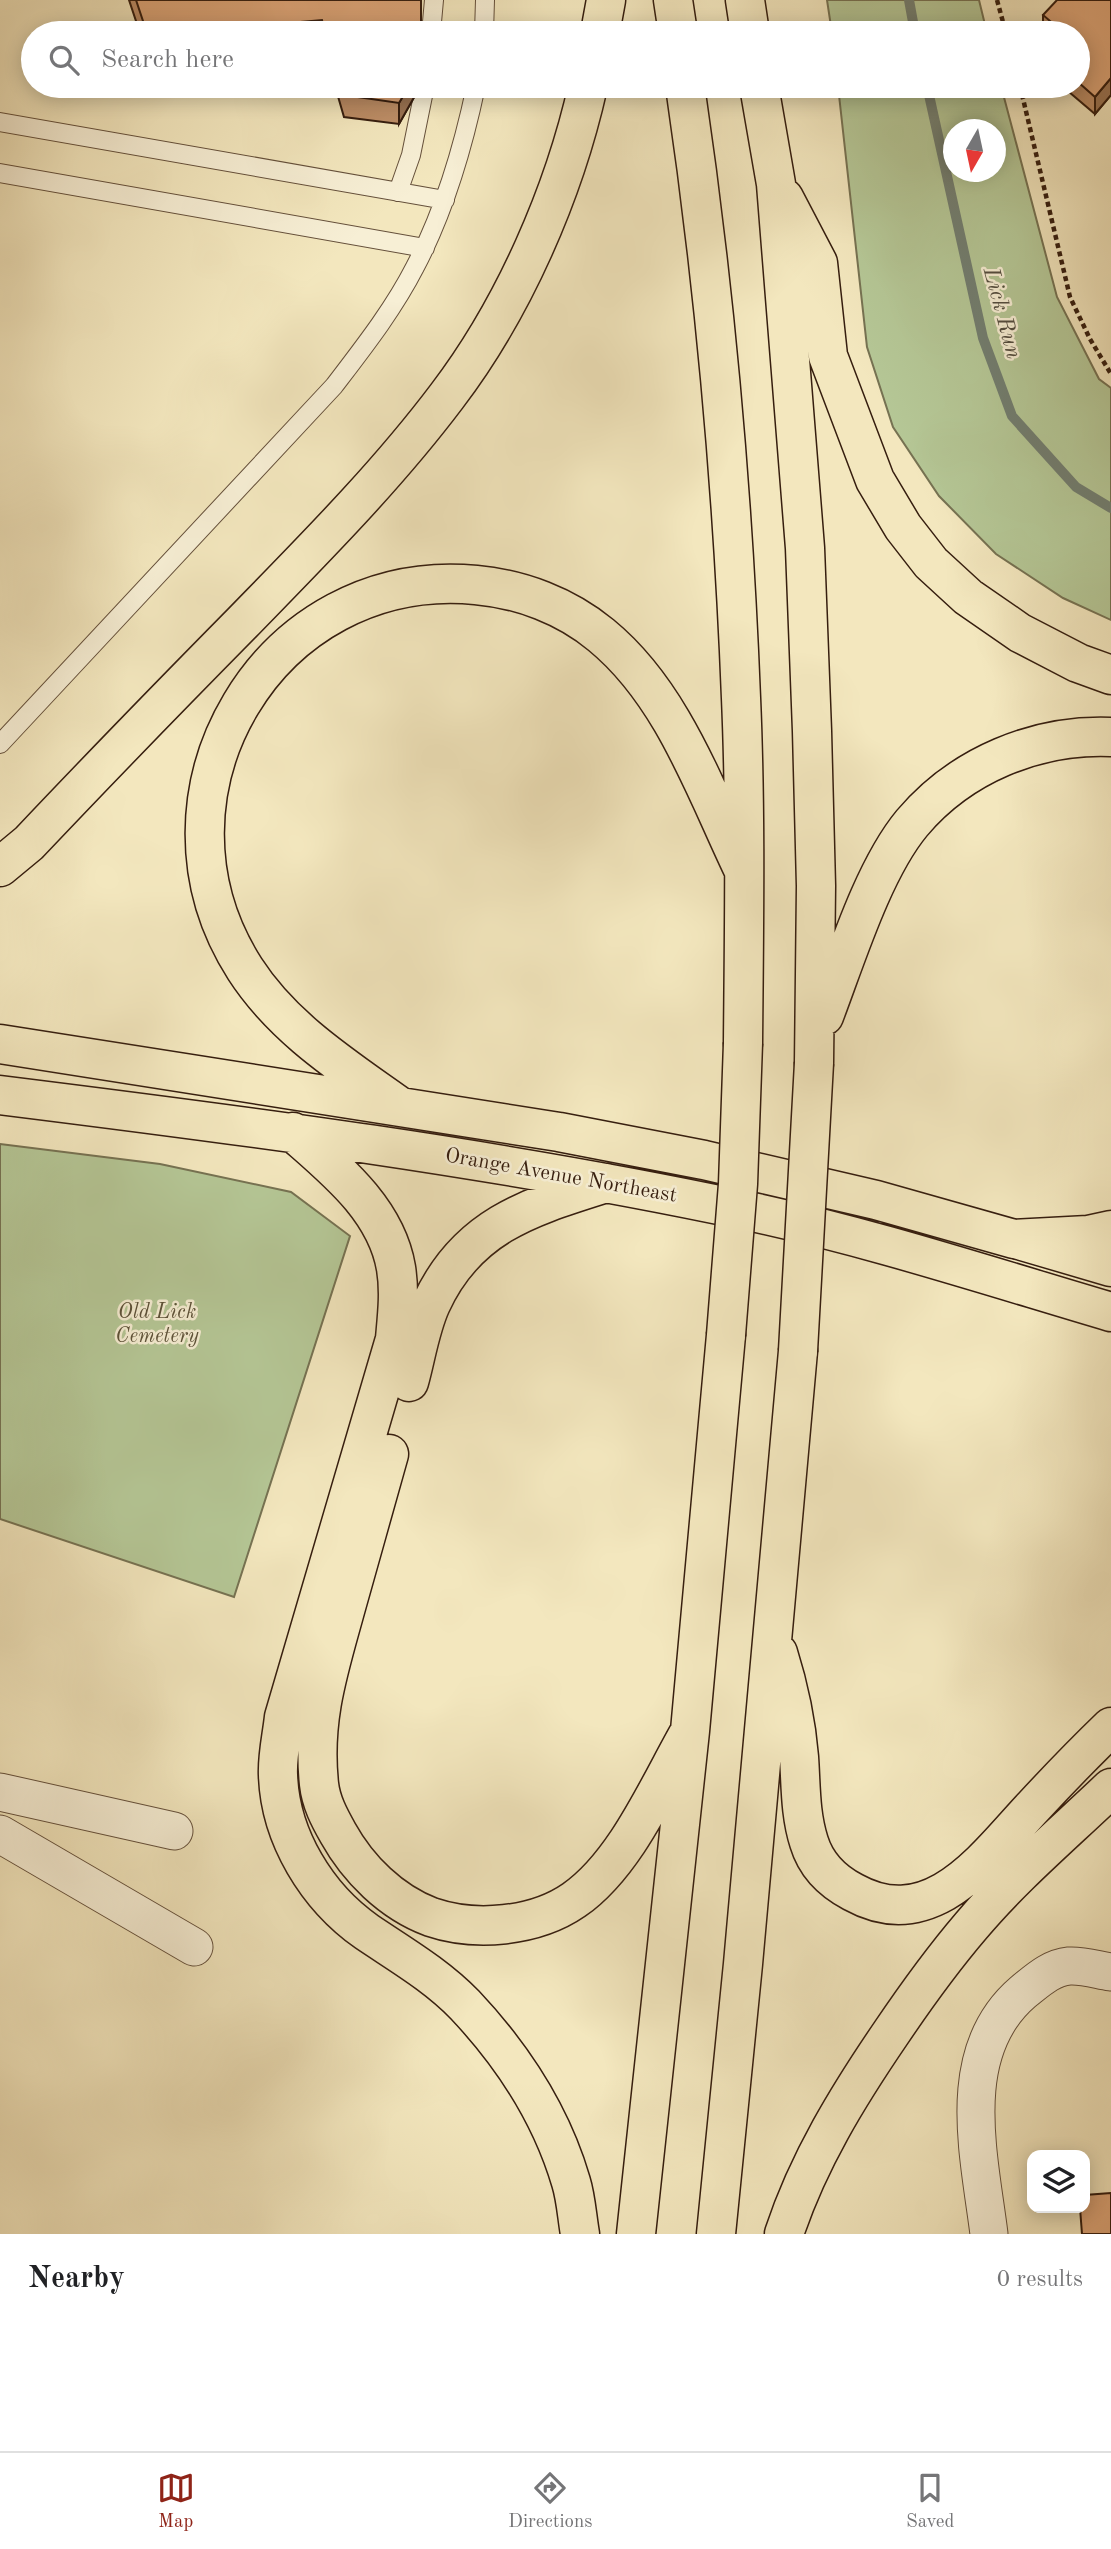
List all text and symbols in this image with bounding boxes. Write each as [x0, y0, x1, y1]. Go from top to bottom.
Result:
search box [21, 21, 1090, 98]
icon: search [45, 41, 83, 79]
text: Search here [101, 47, 234, 73]
north arrow [943, 119, 1006, 182]
water label: Lick Run [979, 264, 1025, 361]
street label: Orange Avenue Northeast [443, 1145, 679, 1207]
park label: Old Lick Cemetery [115, 1302, 199, 1347]
map controls [1027, 2150, 1090, 2213]
button: layers [1027, 2150, 1090, 2213]
text: Nearby [28, 2264, 125, 2294]
text: 0 results [997, 2268, 1083, 2291]
tab: Map [157, 2469, 195, 2534]
tab: Directions [508, 2469, 593, 2534]
tab: Saved [906, 2469, 954, 2534]

